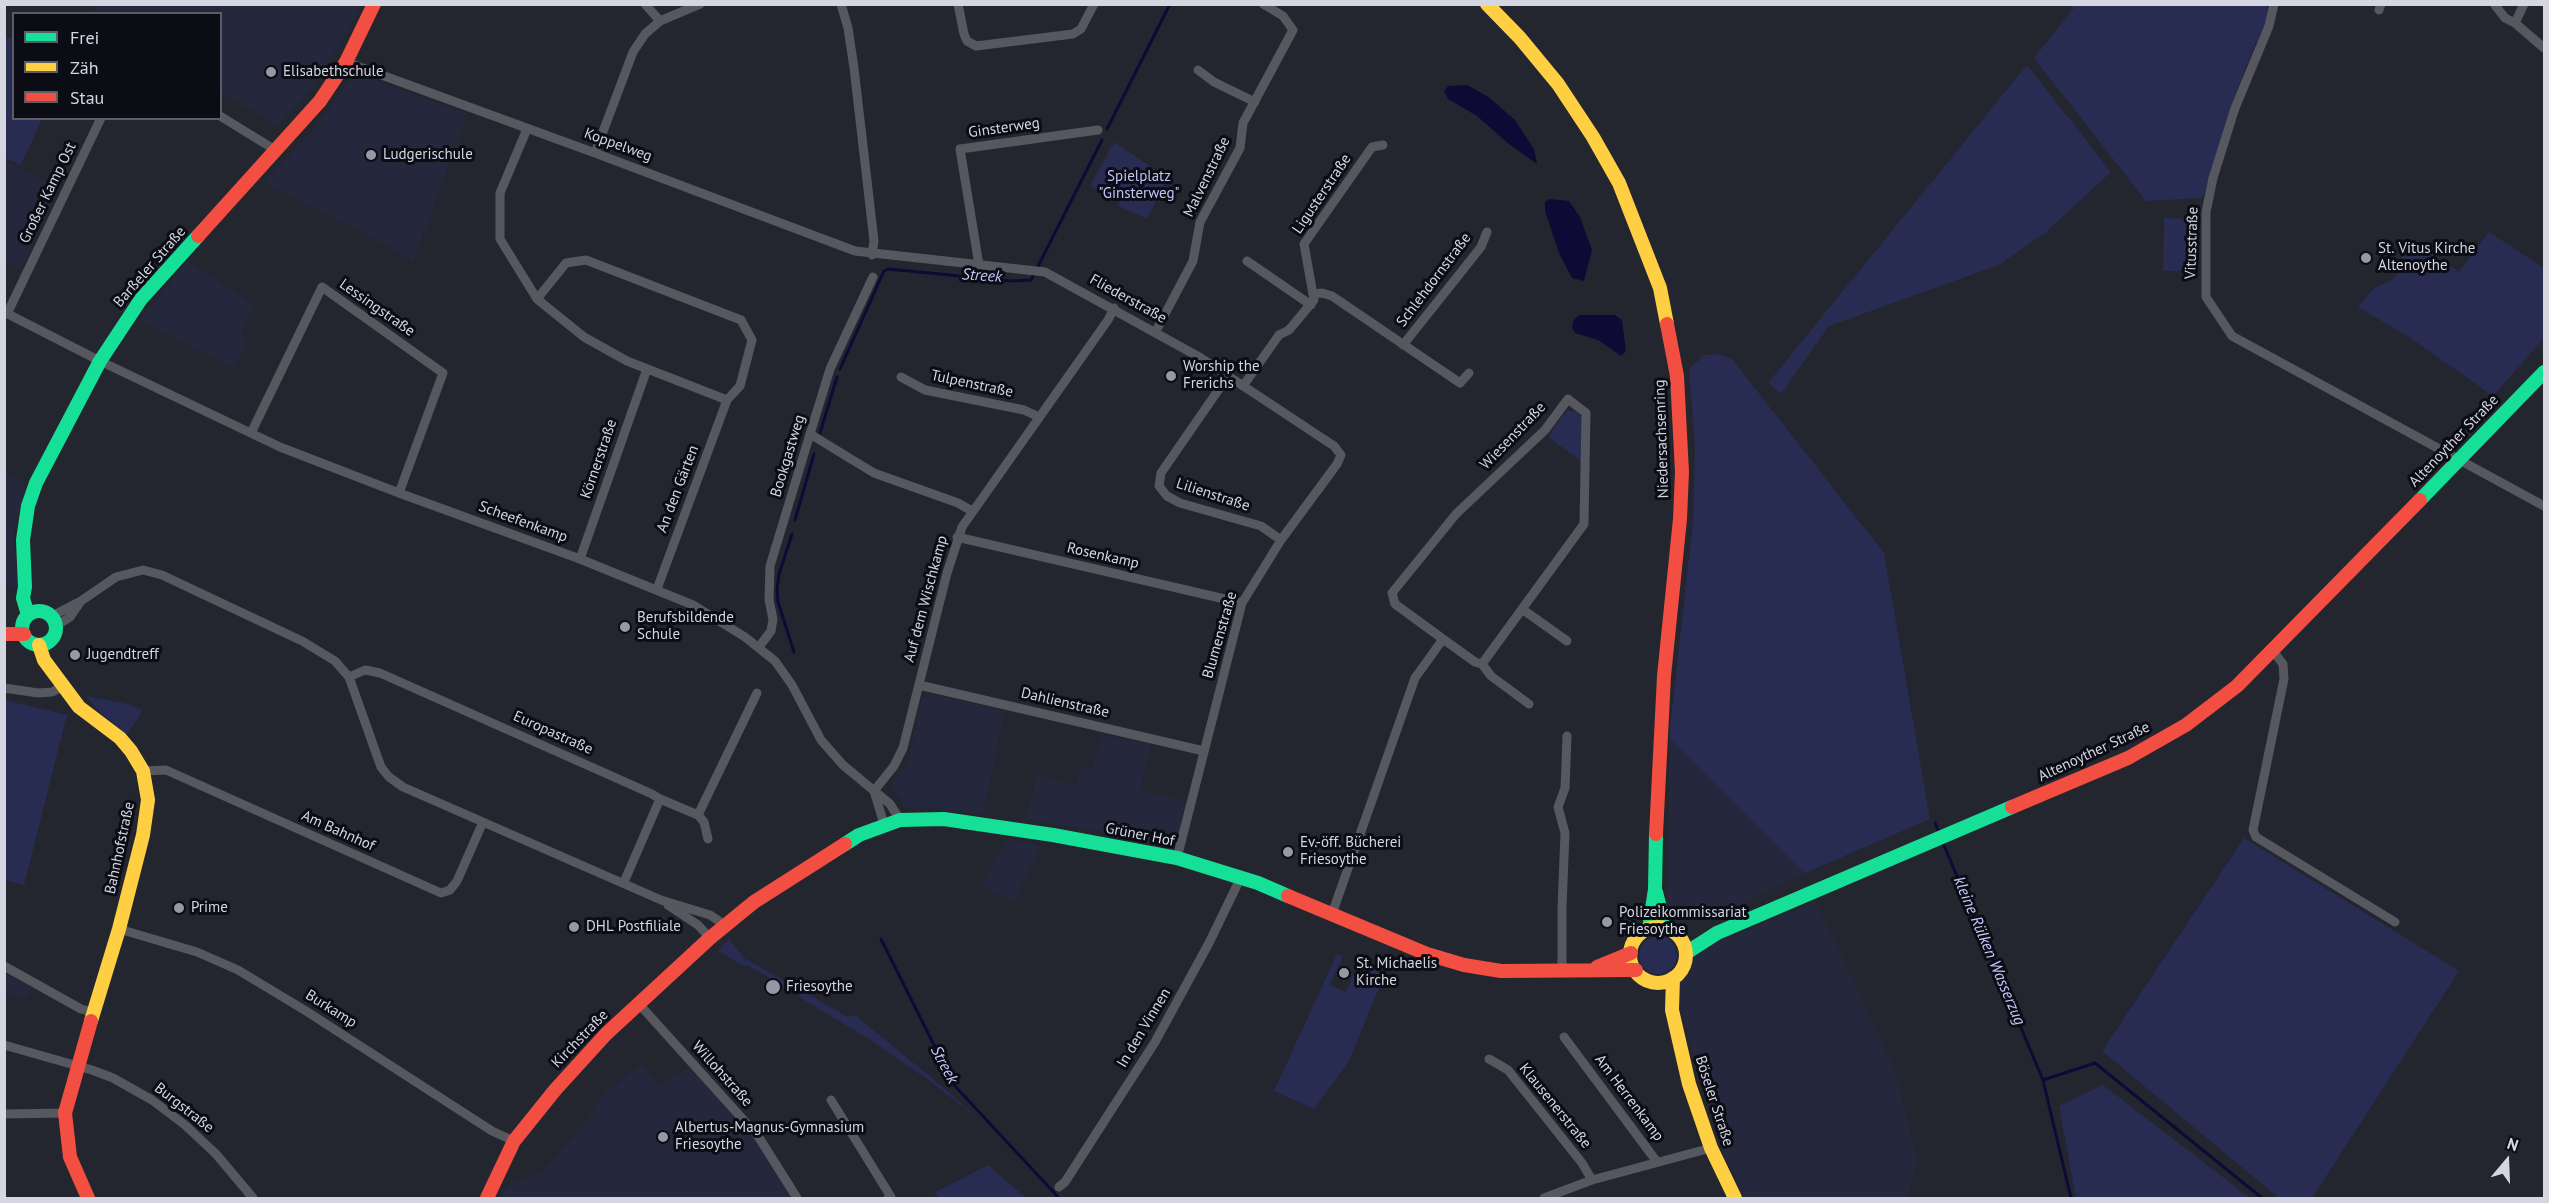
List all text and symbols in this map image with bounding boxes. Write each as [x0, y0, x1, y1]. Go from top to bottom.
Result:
legend [12, 12, 222, 120]
text: Frei [70, 26, 99, 49]
text: Zäh [70, 56, 99, 79]
place label: Elisabethschule [283, 63, 384, 81]
marker: Elisabethschule [264, 65, 278, 79]
text: Stau [70, 86, 104, 109]
street label: Ginsterweg [967, 114, 1041, 142]
street label: Koppelweg [582, 124, 654, 166]
street label: Malvenstraße [1180, 134, 1234, 220]
street label: Großer Kamp Ost [16, 140, 80, 246]
place label: Ludgerischule [383, 146, 473, 164]
marker: Ludgerischule [364, 148, 378, 162]
street label: Ligusterstraße [1289, 151, 1355, 237]
park label: Spielplatz "Ginsterweg" [1098, 168, 1180, 203]
street label: Vitusstraße [2182, 206, 2202, 280]
street label: Barßeler Straße [110, 223, 190, 311]
street label: Schlehdornstraße [1393, 229, 1475, 331]
place label: St. Vitus Kirche Altenoythe [2378, 240, 2475, 275]
marker: St. Vitus Kirche Altenoythe [2359, 251, 2373, 265]
water label: Streek [961, 265, 1003, 287]
street label: Fliederstraße [1086, 271, 1170, 327]
street label: Lessingstraße [336, 275, 418, 341]
place label: Worship the Frerichs [1183, 358, 1259, 393]
street label: Tulpenstraße [929, 367, 1015, 401]
marker: Worship the Frerichs [1164, 369, 1178, 383]
street label: Niedersachsenring [1651, 379, 1673, 499]
street label: Altenoyther Straße [2406, 391, 2502, 491]
street label: Wiesenstraße [1476, 399, 1550, 473]
street label: Bookgastweg [767, 413, 809, 499]
street label: Körnerstraße [577, 417, 621, 501]
street label: An den Gärten [653, 443, 703, 535]
street label: Lilienstraße [1174, 475, 1252, 515]
street label: Scheefenkamp [476, 498, 570, 546]
street label: Auf dem Wischkamp [900, 534, 952, 664]
street label: Rosenkamp [1065, 539, 1141, 573]
street label: Blumenstraße [1199, 589, 1241, 681]
place label: Berufsbildende Schule [637, 609, 734, 644]
marker: Berufsbildende Schule [618, 620, 632, 634]
place label: Jugendtreff [87, 646, 159, 664]
marker: Jugendtreff [68, 648, 82, 662]
street label: Dahlienstraße [1019, 684, 1111, 722]
street label: Europastraße [510, 707, 596, 759]
street label: Altenoyther Straße [2035, 718, 2153, 786]
street label: Bahnhofstraße [101, 800, 139, 896]
street label: Am Bahnhof [299, 807, 377, 855]
street label: Grüner Hof [1104, 819, 1176, 851]
place label: Ev.-öff. Bücherei Friesoythe [1300, 834, 1401, 869]
marker: Ev.-öff. Bücherei Friesoythe [1281, 845, 1295, 859]
water label: kleine Rülken Wasserzug [1949, 874, 2029, 1028]
place label: Prime [191, 899, 228, 917]
marker: Prime [172, 901, 186, 915]
place label: Polizeikommissariat Friesoythe [1619, 904, 1747, 939]
marker: Polizeikommissariat Friesoythe [1600, 915, 1614, 929]
place label: DHL Postfiliale [586, 918, 681, 936]
marker: DHL Postfiliale [567, 920, 581, 934]
place label: St. Michaelis Kirche [1356, 955, 1437, 990]
marker: St. Michaelis Kirche [1337, 966, 1351, 980]
marker: Friesoythe [764, 978, 782, 996]
place label: Friesoythe [786, 978, 853, 996]
street label: In den Vinnen [1113, 985, 1175, 1071]
street label: Burkamp [302, 986, 360, 1032]
street label: Kirchstraße [548, 1006, 612, 1072]
street label: Willohstraße [688, 1038, 756, 1110]
water label: Streek [926, 1043, 962, 1087]
street label: Am Herrenkamp [1591, 1051, 1667, 1145]
street label: Böseler Straße [1691, 1054, 1737, 1148]
street label: Klausenerstraße [1515, 1060, 1595, 1152]
street label: Burgstraße [151, 1079, 217, 1137]
place label: Albertus-Magnus-Gymnasium Friesoythe [675, 1119, 864, 1154]
marker: Albertus-Magnus-Gymnasium Friesoythe [656, 1130, 670, 1144]
north arrow [2477, 1131, 2537, 1191]
text: N [2505, 1133, 2521, 1155]

